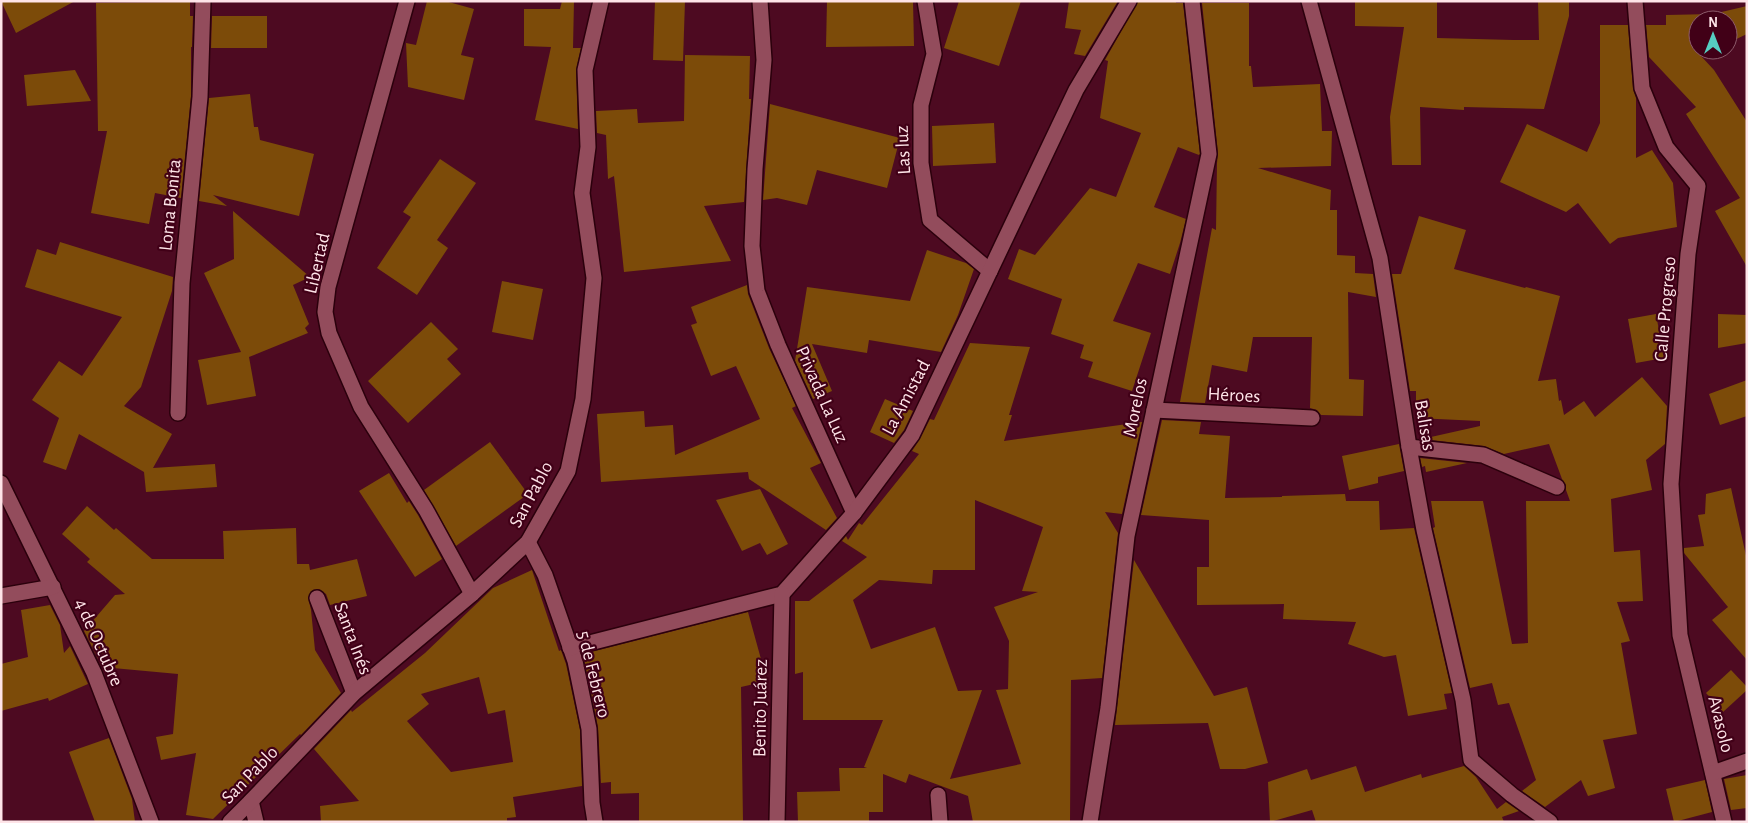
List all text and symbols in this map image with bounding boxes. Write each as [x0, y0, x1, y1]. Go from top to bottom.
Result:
north arrow [1688, 10, 1738, 60]
text: N [1708, 16, 1718, 30]
street label: Las luz [893, 125, 914, 175]
street label: Loma Bonita [156, 158, 185, 252]
street label: Libertad [301, 231, 334, 296]
street label: Calle Progreso [1651, 256, 1680, 363]
street label: Privada La Luz [792, 343, 851, 446]
street label: La Amistad [879, 357, 934, 438]
street label: Morelos [1120, 376, 1151, 438]
street label: Héroes [1207, 385, 1261, 406]
street label: Balisas [1411, 398, 1438, 452]
street label: San Pablo [506, 458, 557, 531]
street label: 4 de Octubre [71, 596, 126, 689]
street label: Santa Inés [330, 600, 375, 677]
street label: 5 de Febrero [574, 629, 614, 720]
street label: Benito Juárez [750, 659, 771, 757]
street label: Avasolo [1704, 694, 1737, 755]
street label: San Pablo [218, 743, 282, 808]

